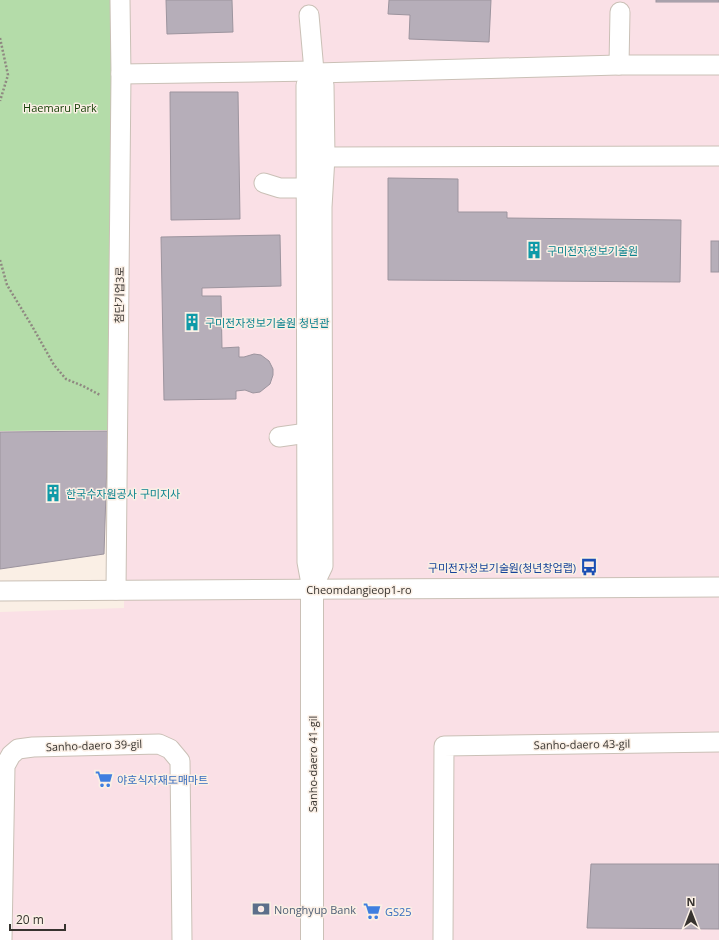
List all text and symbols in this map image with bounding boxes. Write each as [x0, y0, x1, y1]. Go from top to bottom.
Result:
park label: Haemaru Park [23, 100, 97, 115]
building icon: 구미전자정보기술원 [524, 240, 544, 260]
place label: 구미전자정보기술원 [547, 243, 638, 258]
street label: 첨단기업3로 [111, 266, 127, 324]
building icon: 구미전자정보기술원 청년관 [182, 312, 202, 332]
place label: 구미전자정보기술원 청년관 [205, 315, 329, 330]
building icon: 한국수자원공사 구미지사 [43, 483, 63, 503]
place label: 한국수자원공사 구미지사 [66, 486, 180, 501]
bus stop icon: 구미전자정보기술원(청년창업랩) [579, 557, 599, 577]
place label: 구미전자정보기술원(청년창업랩) [428, 560, 576, 575]
street label: Cheomdangieop1-ro [306, 582, 412, 597]
street label: Sanho-daero 41-gil [305, 716, 320, 812]
street label: Sanho-daero 39-gil [46, 736, 142, 754]
street label: Sanho-daero 43-gil [534, 736, 630, 752]
supermarket icon: 야호식자재도매마트 [94, 769, 114, 789]
place label: 야호식자재도매마트 [117, 772, 208, 787]
north arrow [671, 892, 711, 932]
text: N [687, 894, 695, 909]
bank icon: Nonghyup Bank [251, 899, 271, 919]
supermarket icon: GS25 [362, 901, 382, 921]
place label: Nonghyup Bank [274, 902, 356, 917]
place label: GS25 [385, 904, 412, 919]
scale bar [10, 906, 65, 932]
text: 20 m [16, 911, 44, 928]

